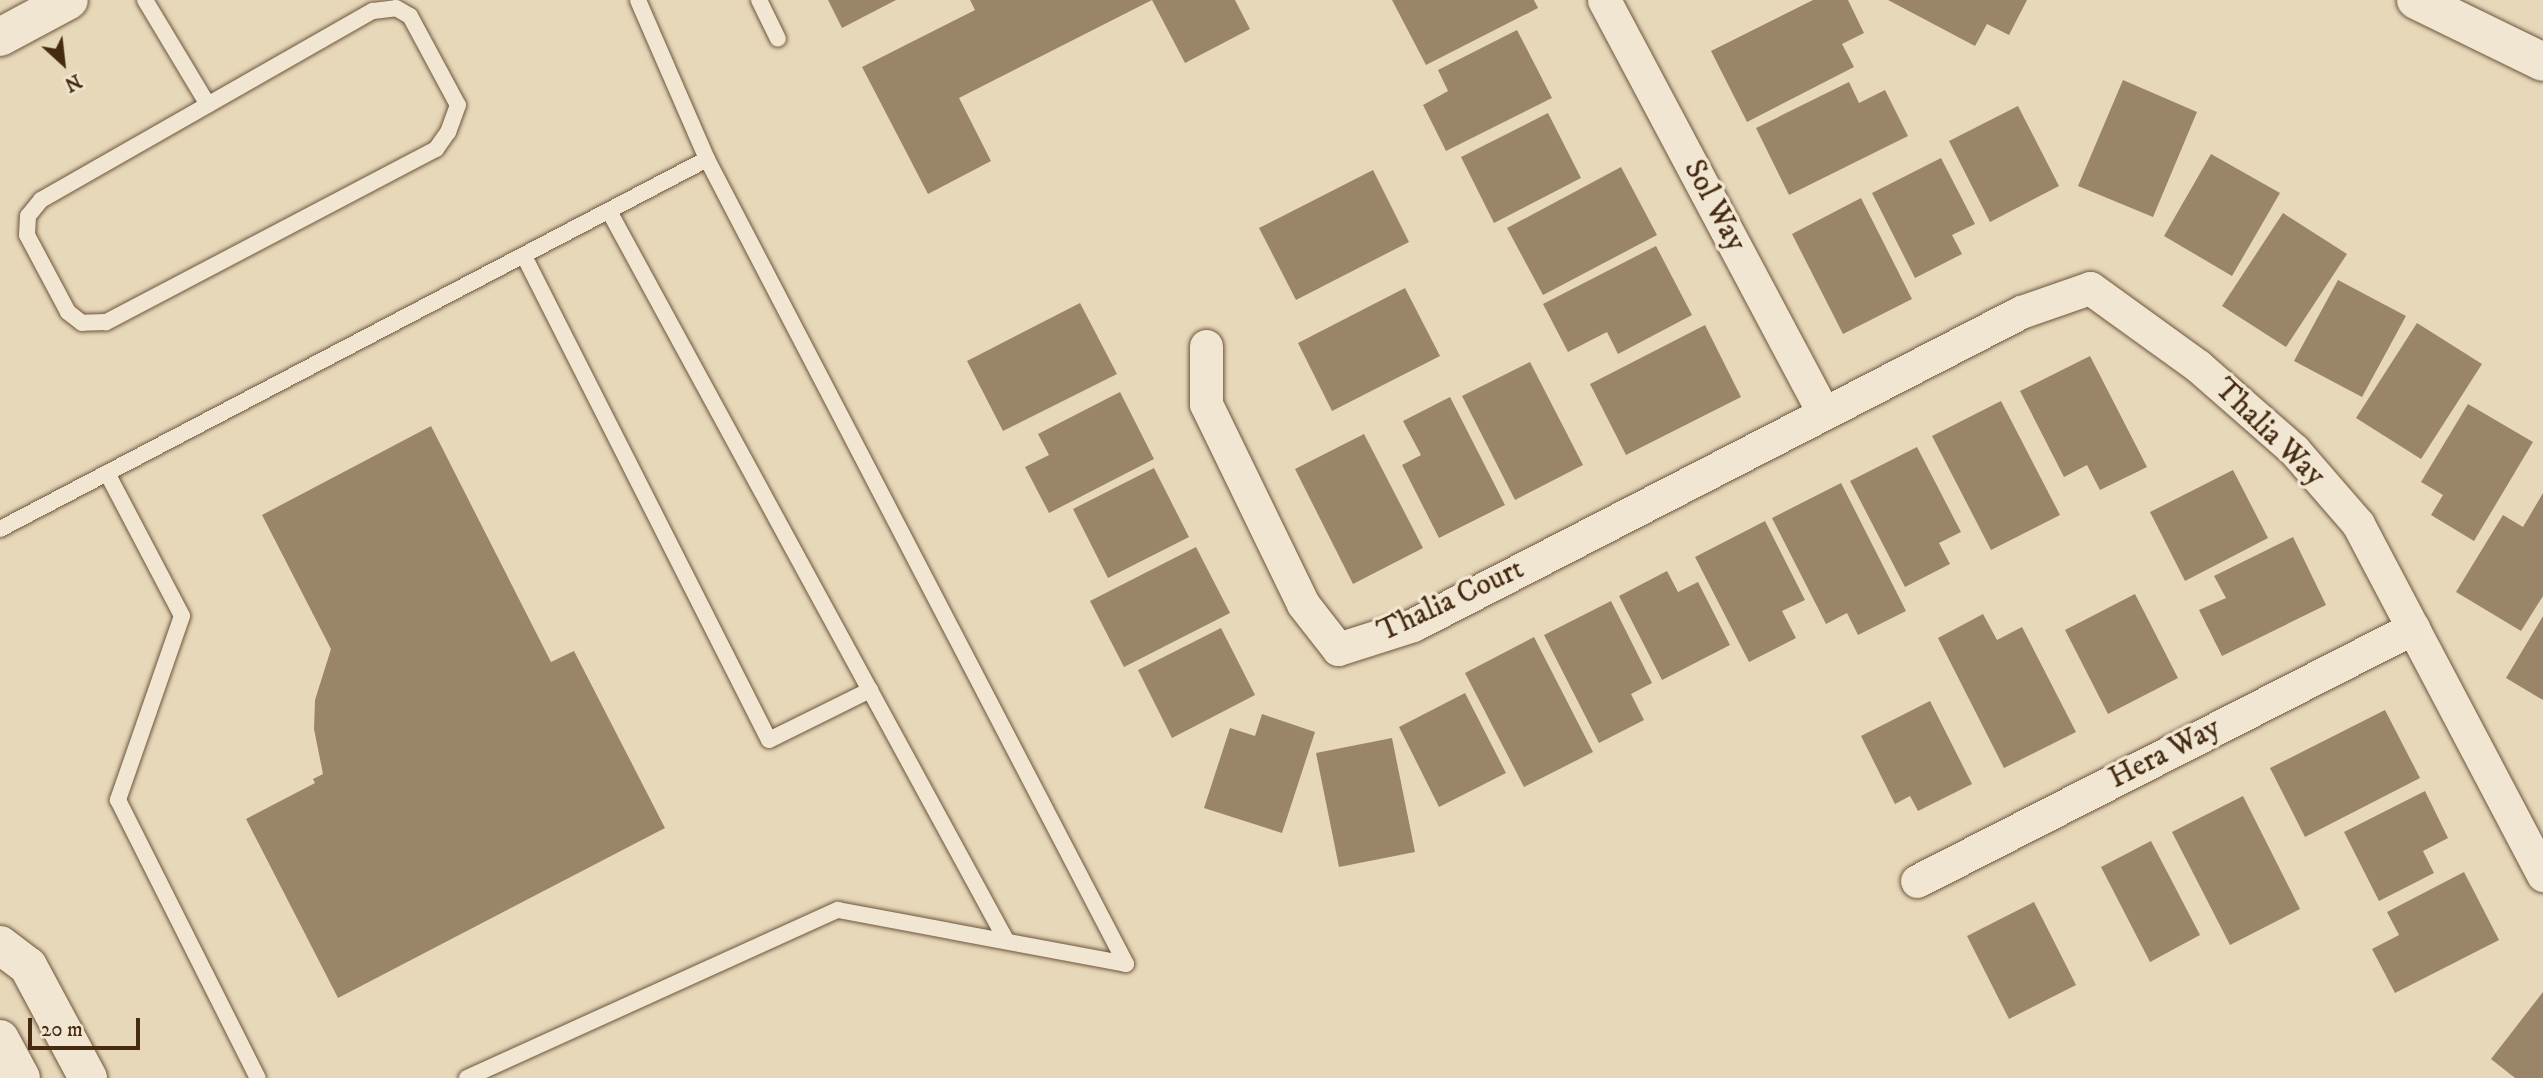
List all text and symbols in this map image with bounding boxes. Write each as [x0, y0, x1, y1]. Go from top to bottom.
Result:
north arrow [28, 28, 98, 98]
text: N [61, 68, 85, 96]
street label: Sol Way [1675, 154, 1753, 258]
street label: Thalia Way [2206, 372, 2332, 494]
street label: Thalia Court [1372, 552, 1530, 650]
street label: Hera Way [2103, 711, 2227, 797]
scale bar [32, 1004, 144, 1048]
text: 20 m [41, 1017, 83, 1043]

